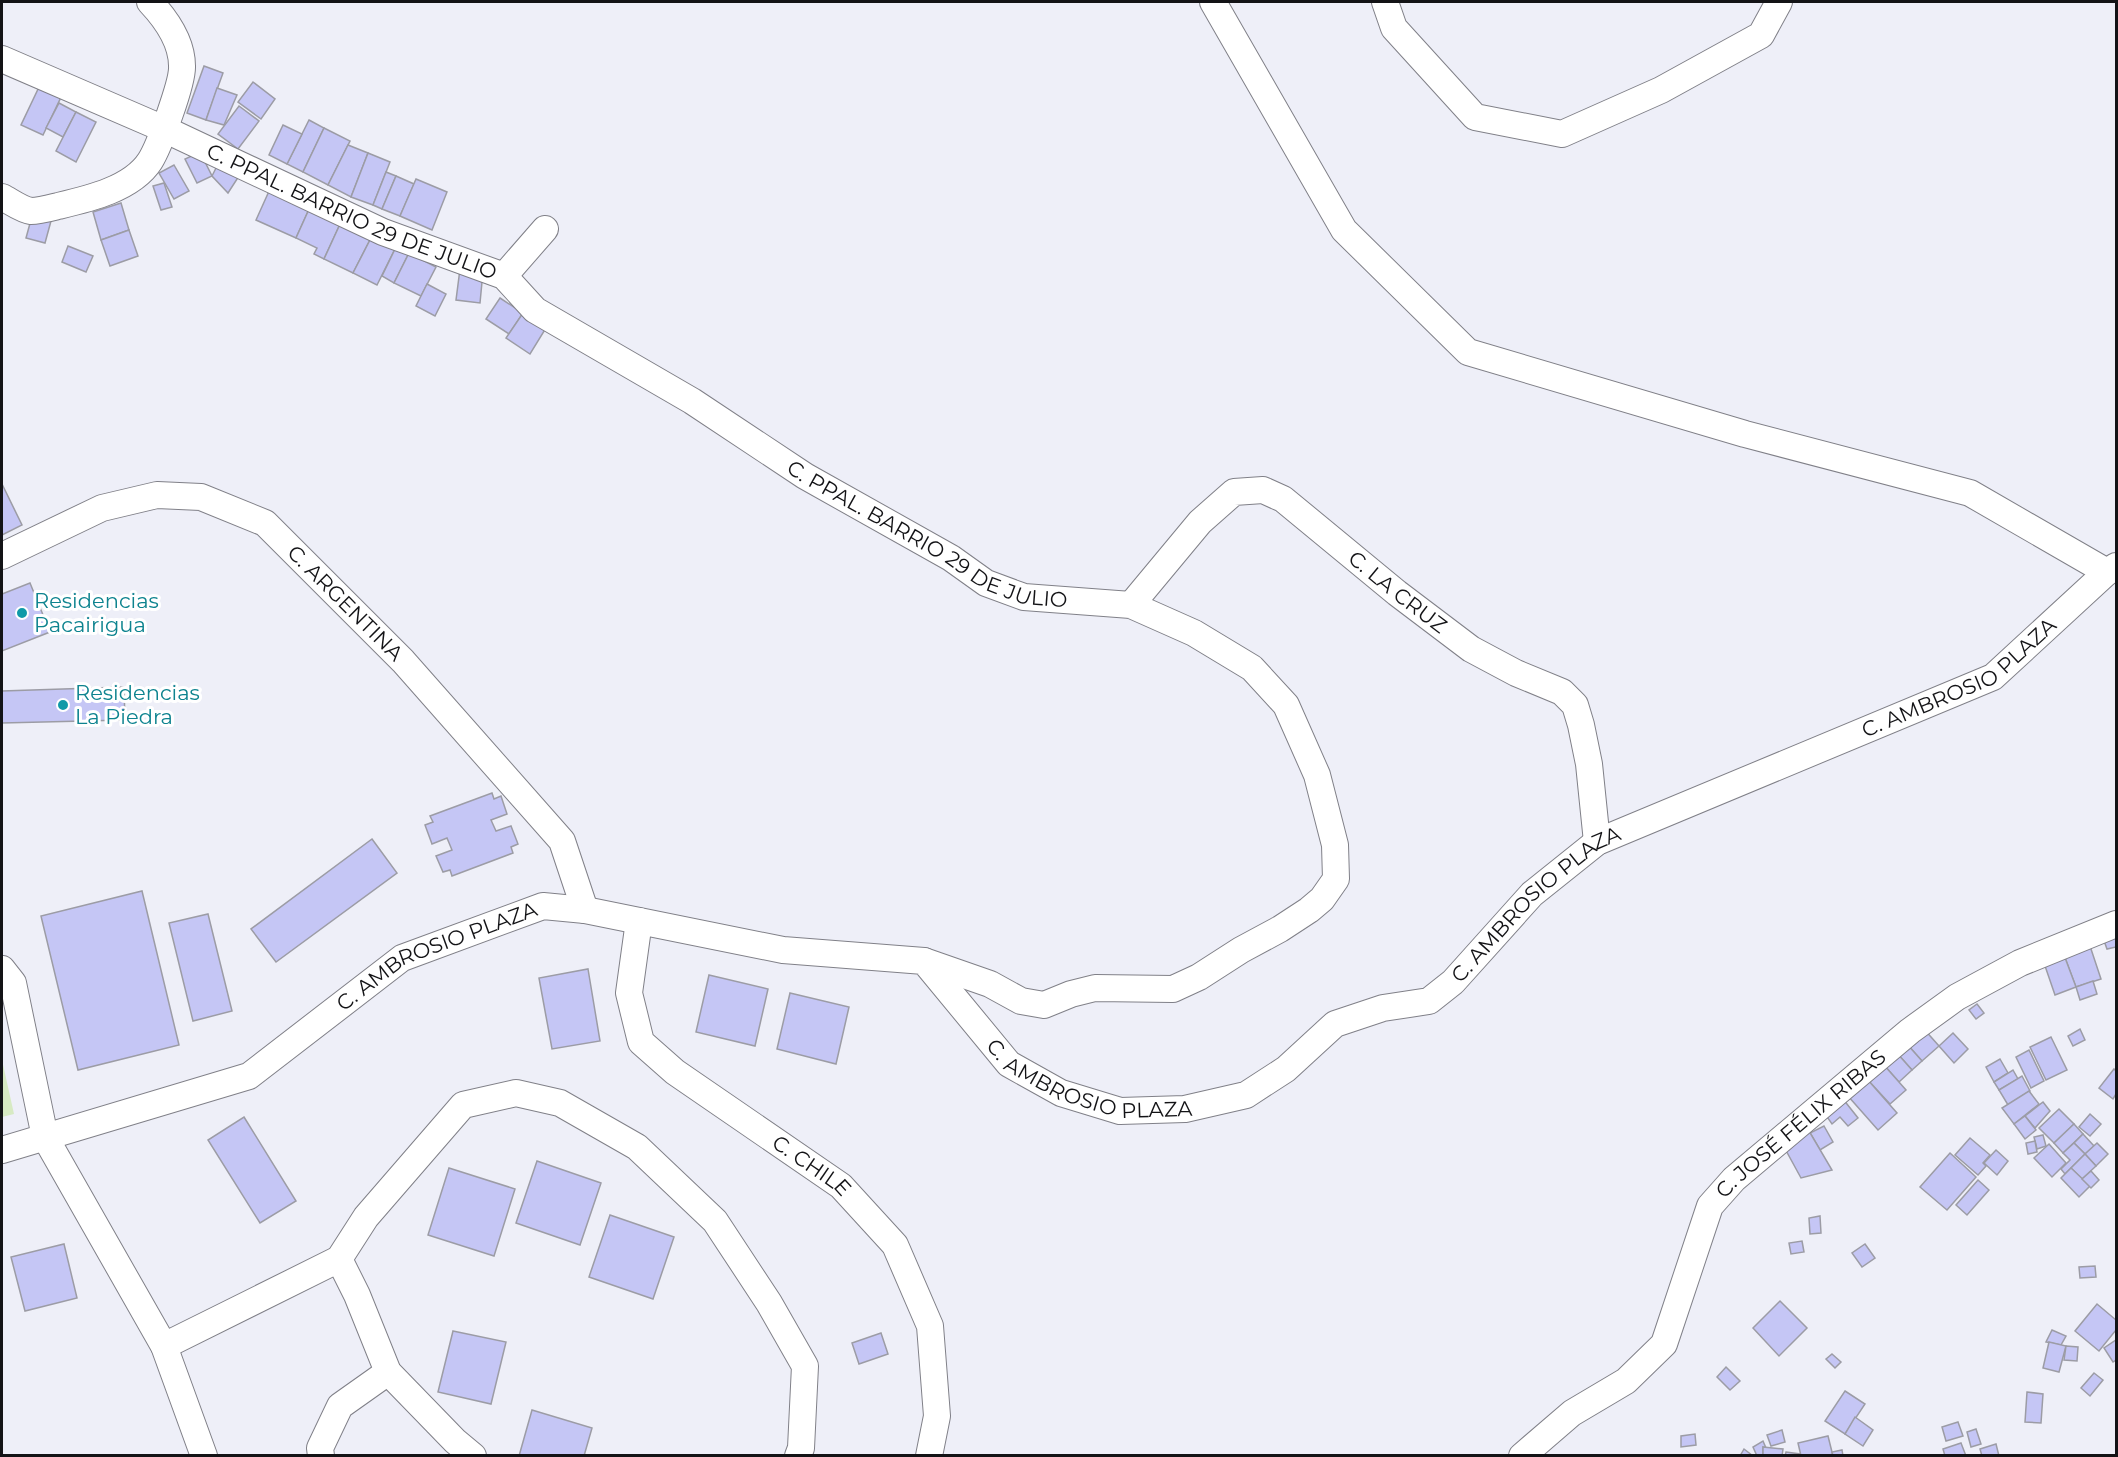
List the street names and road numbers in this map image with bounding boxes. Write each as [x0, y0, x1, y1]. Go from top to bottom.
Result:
street label: C. PPAL. BARRIO 29 DE JULIO [203, 138, 500, 284]
street label: C. PPAL. BARRIO 29 DE JULIO [782, 455, 1068, 612]
street label: C. ARGENTINA [283, 540, 409, 667]
street label: C. LA CRUZ [1344, 545, 1452, 638]
street label: C. AMBROSIO PLAZA [1858, 612, 2062, 742]
street label: C. AMBROSIO PLAZA [1446, 820, 1625, 987]
street label: C. AMBROSIO PLAZA [331, 896, 541, 1016]
street label: C. AMBROSIO PLAZA [981, 1034, 1194, 1123]
street label: C. JOSÉ FÉLIX RIBAS [1710, 1044, 1891, 1203]
street label: C. CHILE [768, 1130, 857, 1201]

